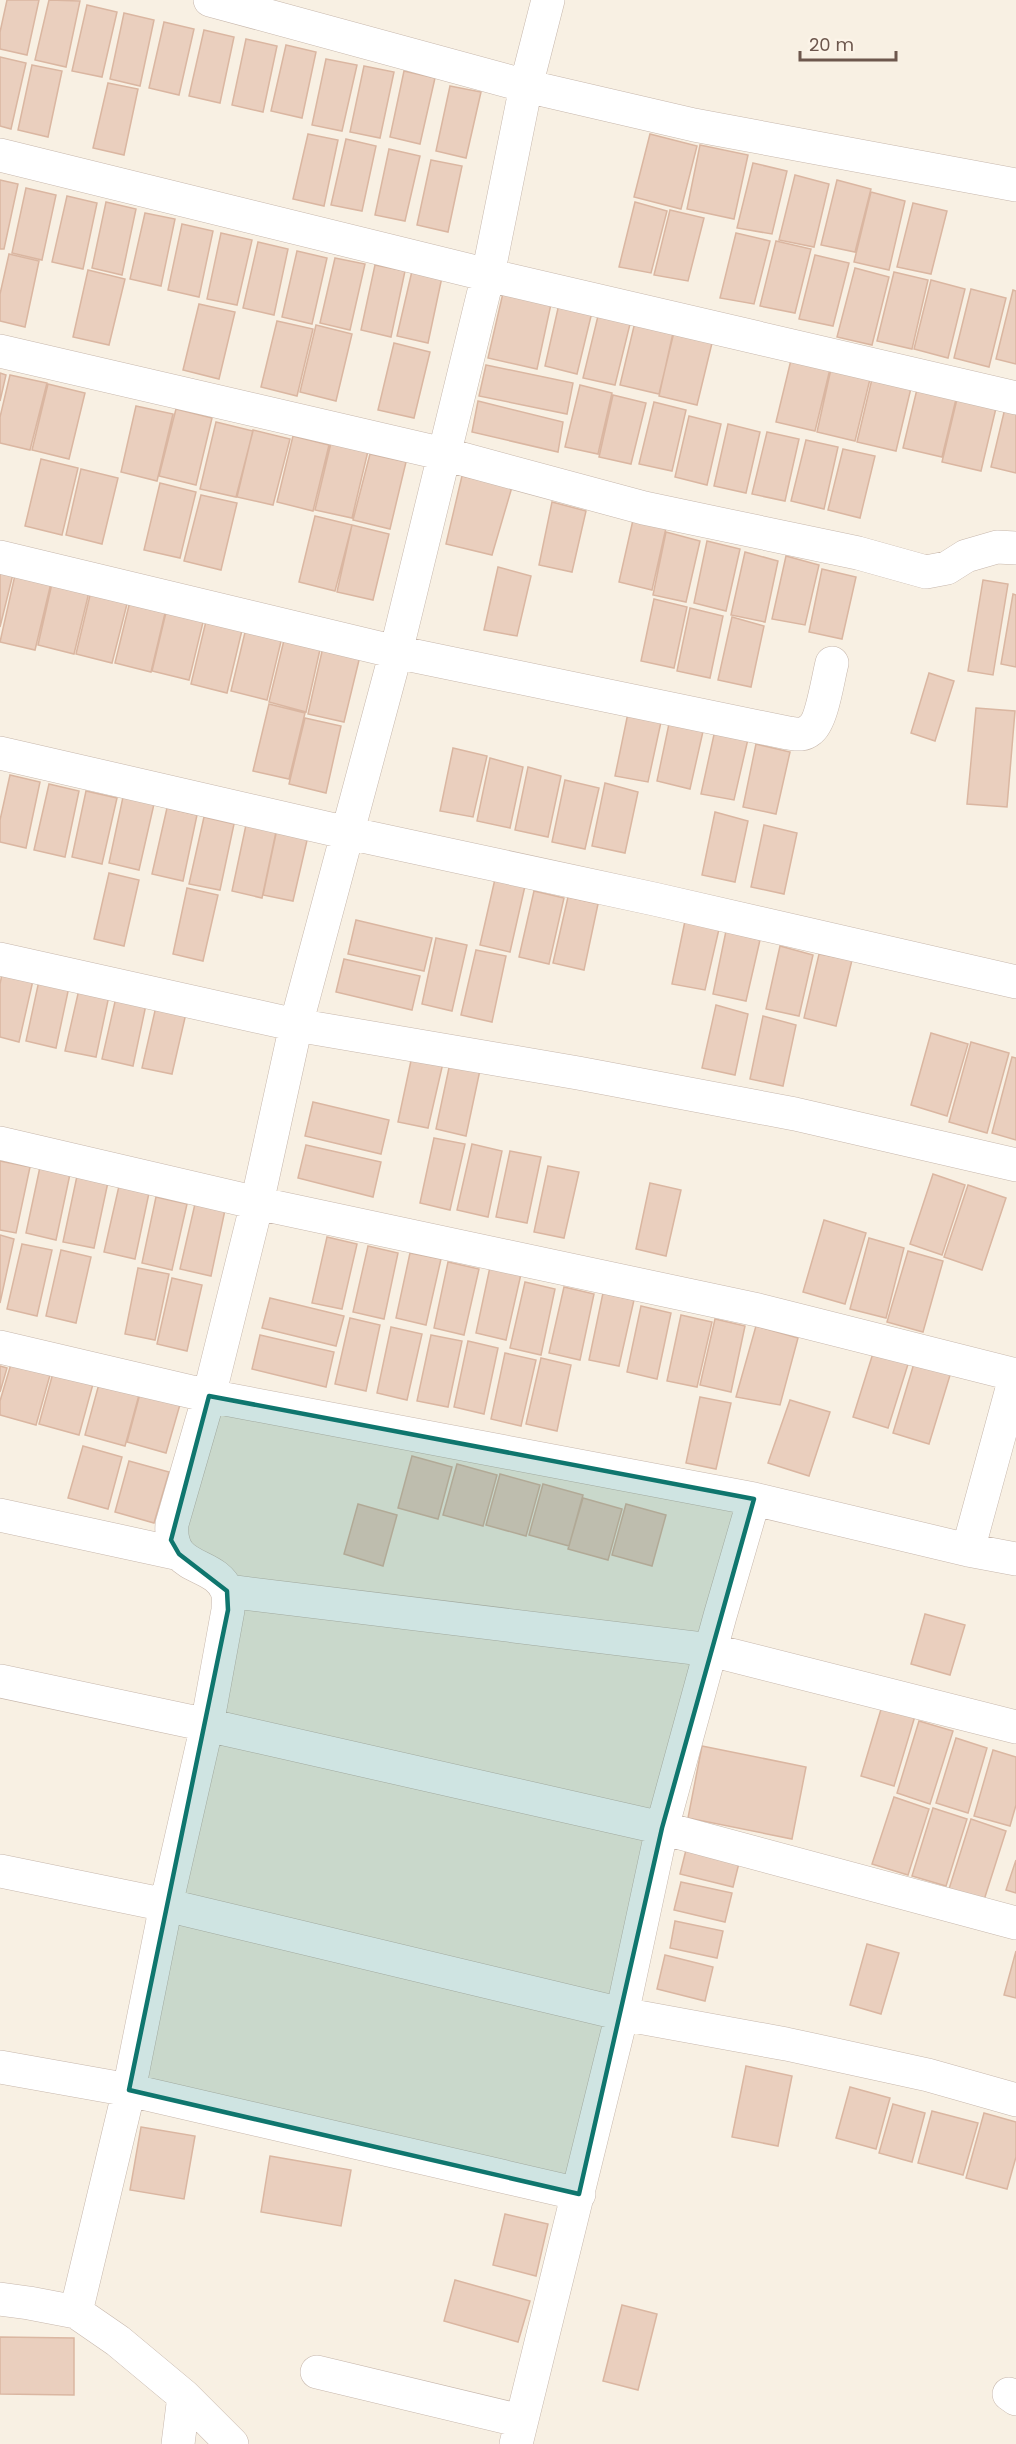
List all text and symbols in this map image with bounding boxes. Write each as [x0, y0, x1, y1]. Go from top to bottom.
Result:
scale bar [800, 24, 896, 62]
text: 20 m [809, 32, 854, 57]

